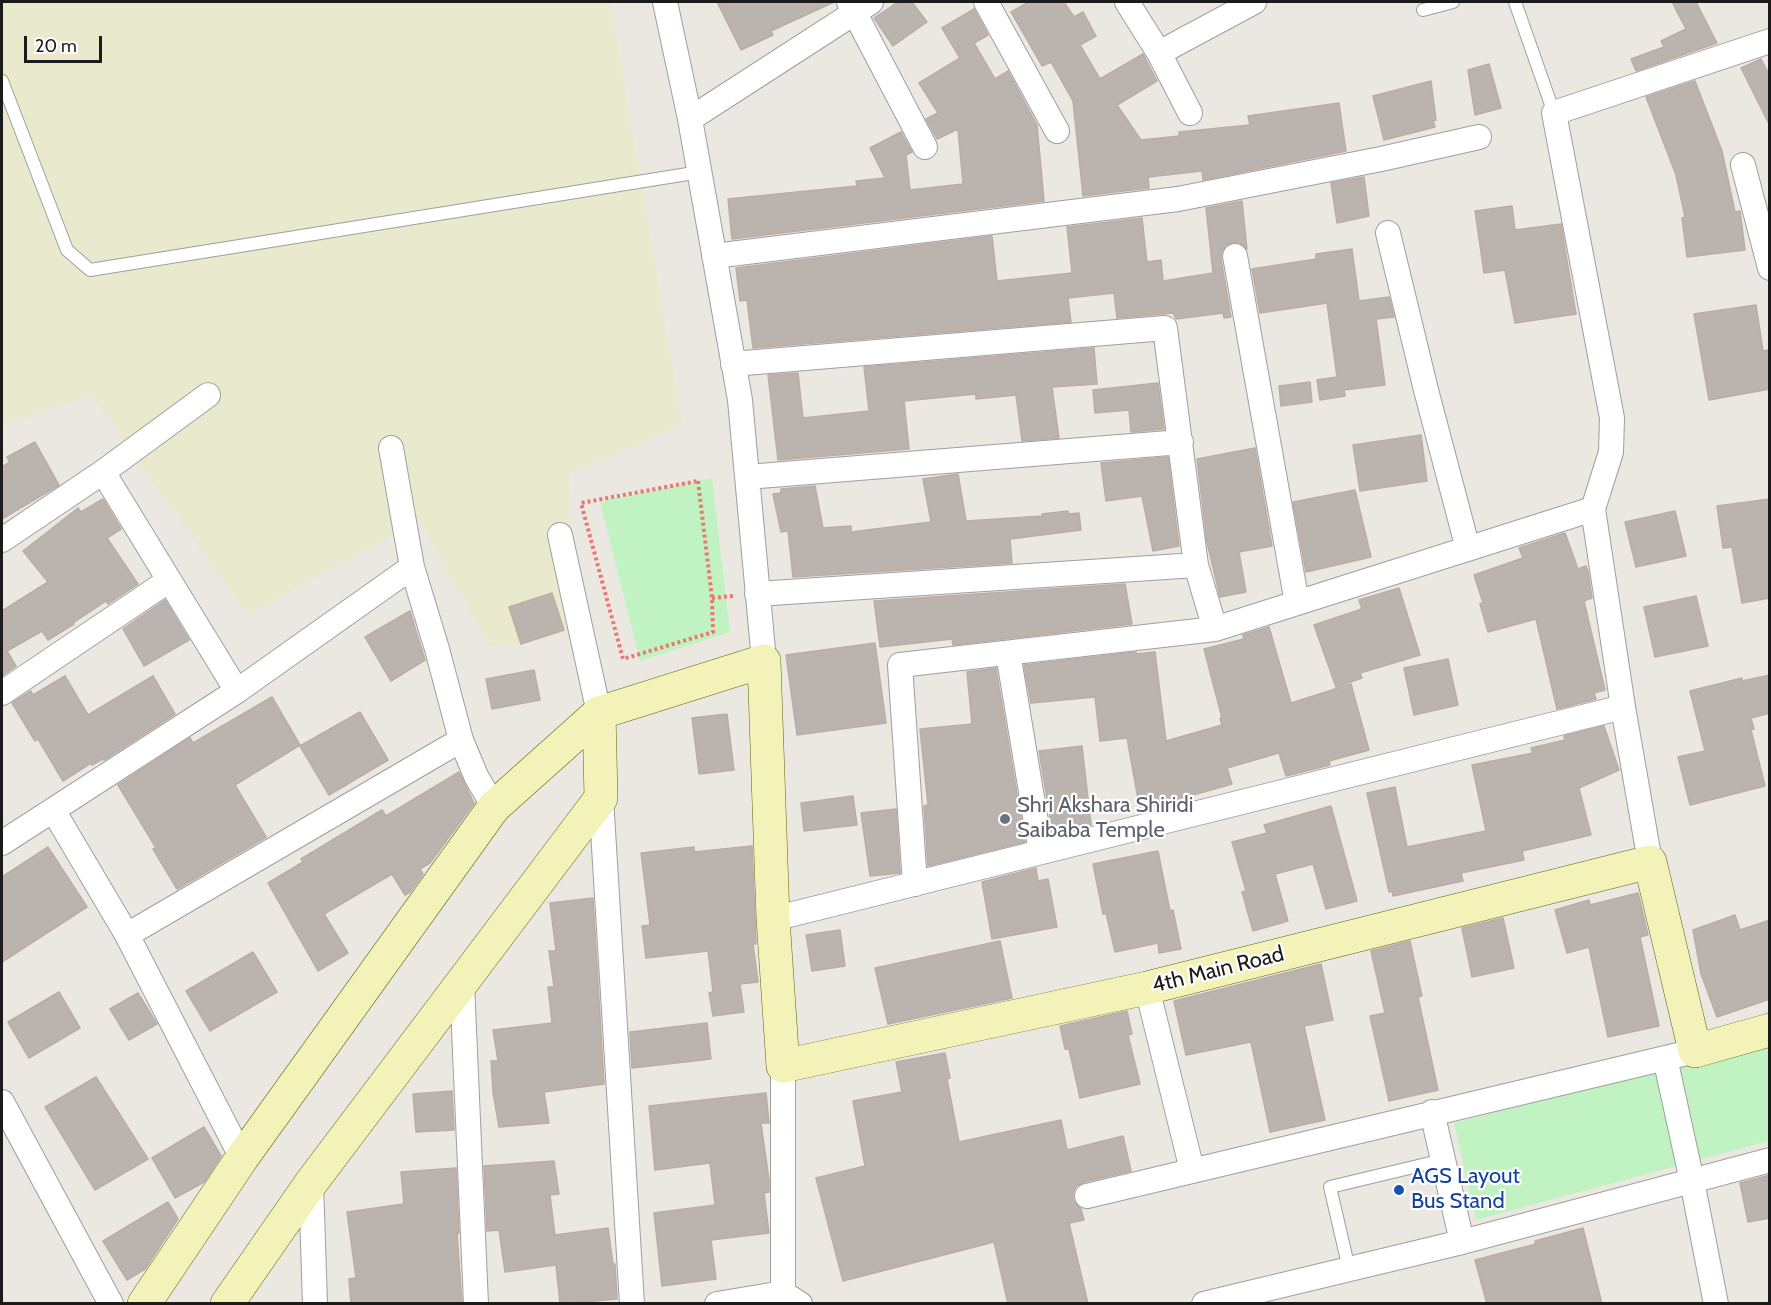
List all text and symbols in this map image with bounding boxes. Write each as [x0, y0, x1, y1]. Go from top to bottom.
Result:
scale bar [27, 24, 105, 62]
text: 20 m [35, 35, 77, 57]
place label: Shri Akshara Shiridi Saibaba Temple [1017, 793, 1193, 844]
marker: Shri Akshara Shiridi Saibaba Temple [998, 812, 1012, 826]
street label: 4th Main Road [1149, 941, 1287, 999]
place label: AGS Layout Bus Stand [1411, 1164, 1520, 1216]
marker: AGS Layout Bus Stand [1392, 1183, 1406, 1197]

